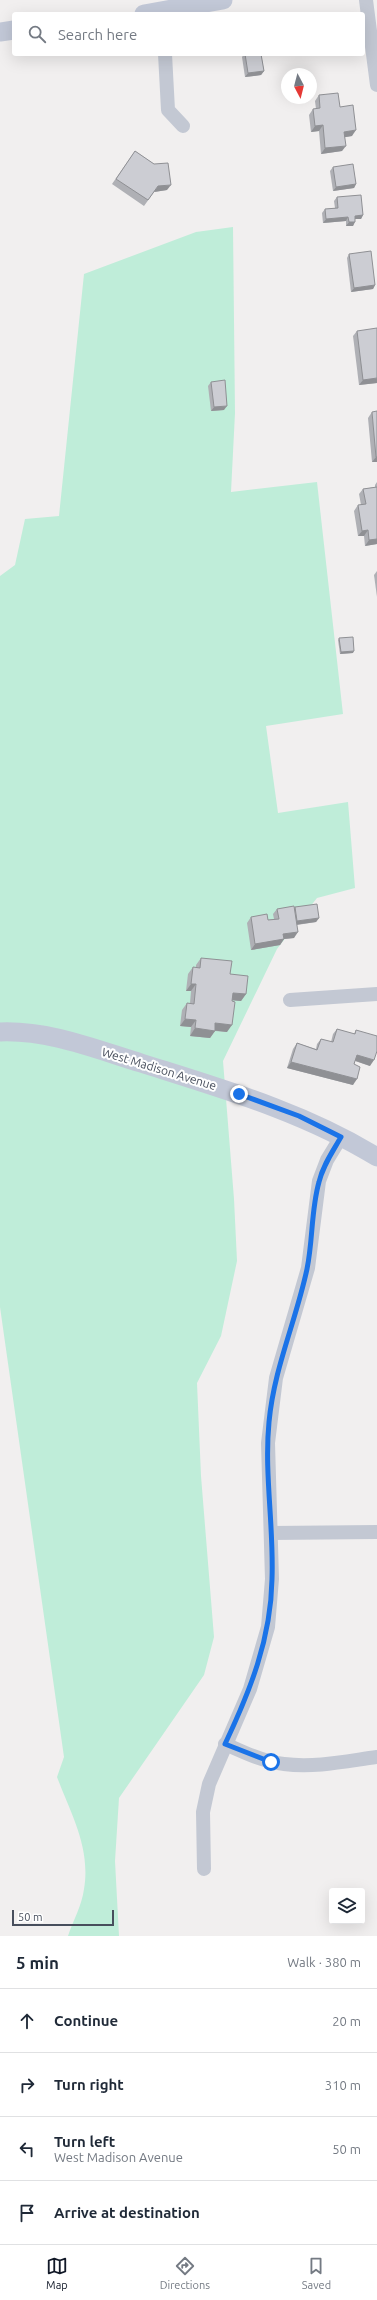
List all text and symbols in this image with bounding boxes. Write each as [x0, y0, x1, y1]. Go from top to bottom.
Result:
search box [12, 12, 365, 56]
icon: search [26, 23, 48, 45]
text: Search here [58, 26, 137, 43]
north arrow [281, 68, 317, 104]
street label: West Madison Avenue [100, 1045, 218, 1092]
route end [230, 1085, 248, 1103]
route start [262, 1753, 280, 1771]
map controls [329, 1888, 365, 1924]
button: layers [329, 1888, 365, 1924]
scale bar [12, 1908, 114, 1927]
text: 50 m [18, 1911, 42, 1923]
text: 5 min [16, 1953, 59, 1972]
text: Walk · 380 m [287, 1955, 361, 1969]
icon: ahead [16, 2010, 38, 2032]
text: Continue [54, 2012, 118, 2029]
text: 20 m [332, 2014, 361, 2028]
icon: right [16, 2074, 38, 2096]
text: Turn right [54, 2076, 124, 2093]
text: 310 m [325, 2078, 361, 2092]
text: Turn left [54, 2133, 115, 2150]
icon: left [16, 2138, 38, 2160]
text: 50 m [332, 2142, 361, 2156]
text: West Madison Avenue [54, 2150, 183, 2164]
icon: arrive [16, 2202, 38, 2224]
text: Arrive at destination [54, 2204, 200, 2221]
tab: Map [46, 2255, 68, 2291]
tab: Directions [160, 2255, 210, 2291]
tab: Saved [302, 2255, 331, 2291]

